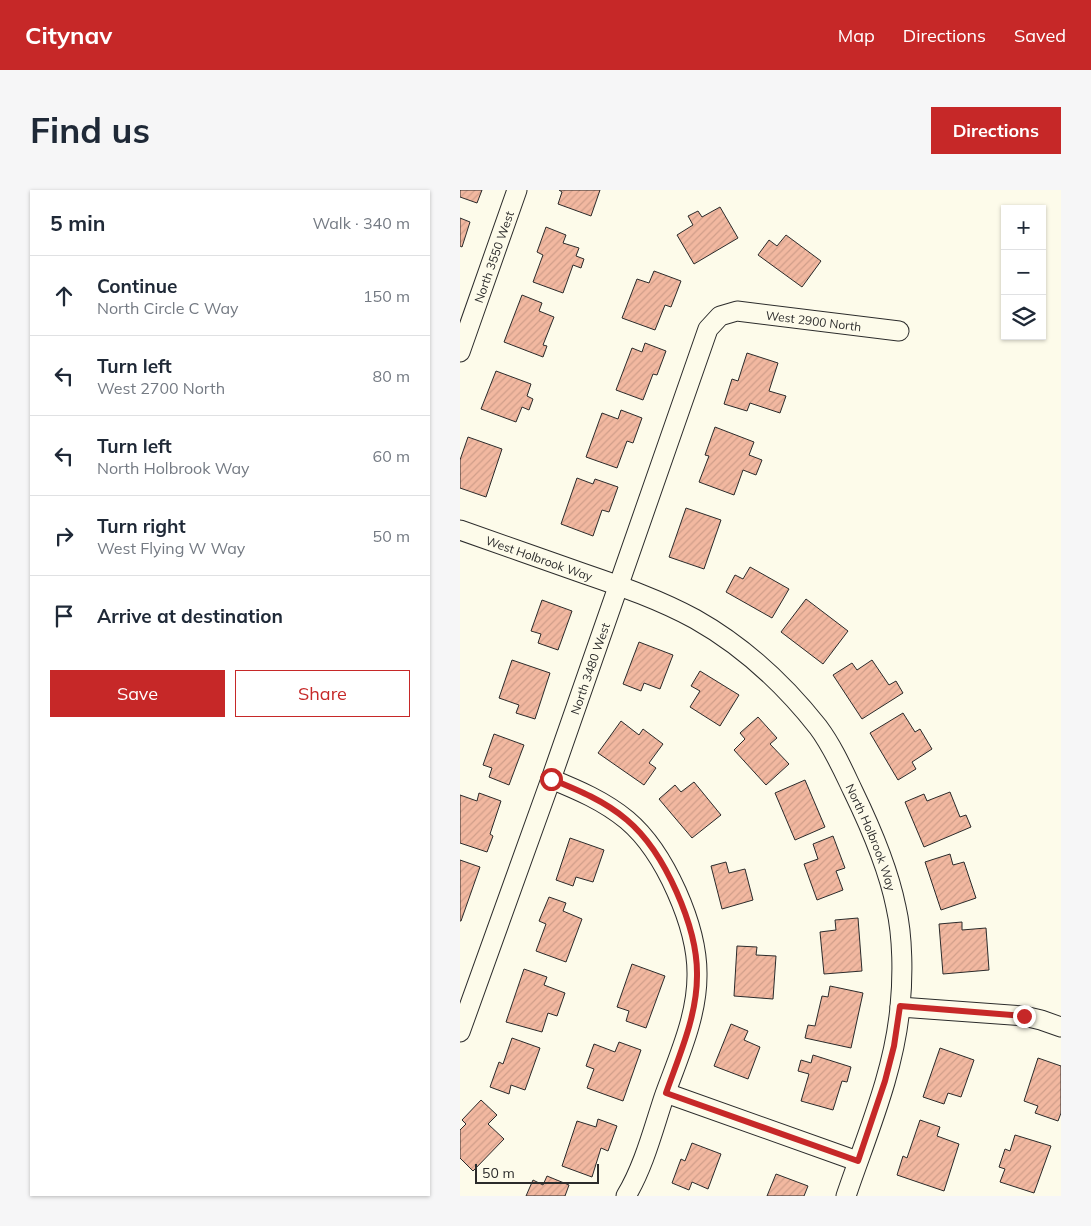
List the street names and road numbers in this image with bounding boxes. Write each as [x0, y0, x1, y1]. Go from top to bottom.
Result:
street label: North 3550 West [470, 209, 517, 305]
street label: West 2900 North [765, 307, 862, 334]
street label: West Holbrook Way [484, 532, 595, 584]
street label: North 3480 West [567, 621, 613, 716]
street label: North Holbrook Way [843, 781, 900, 893]

